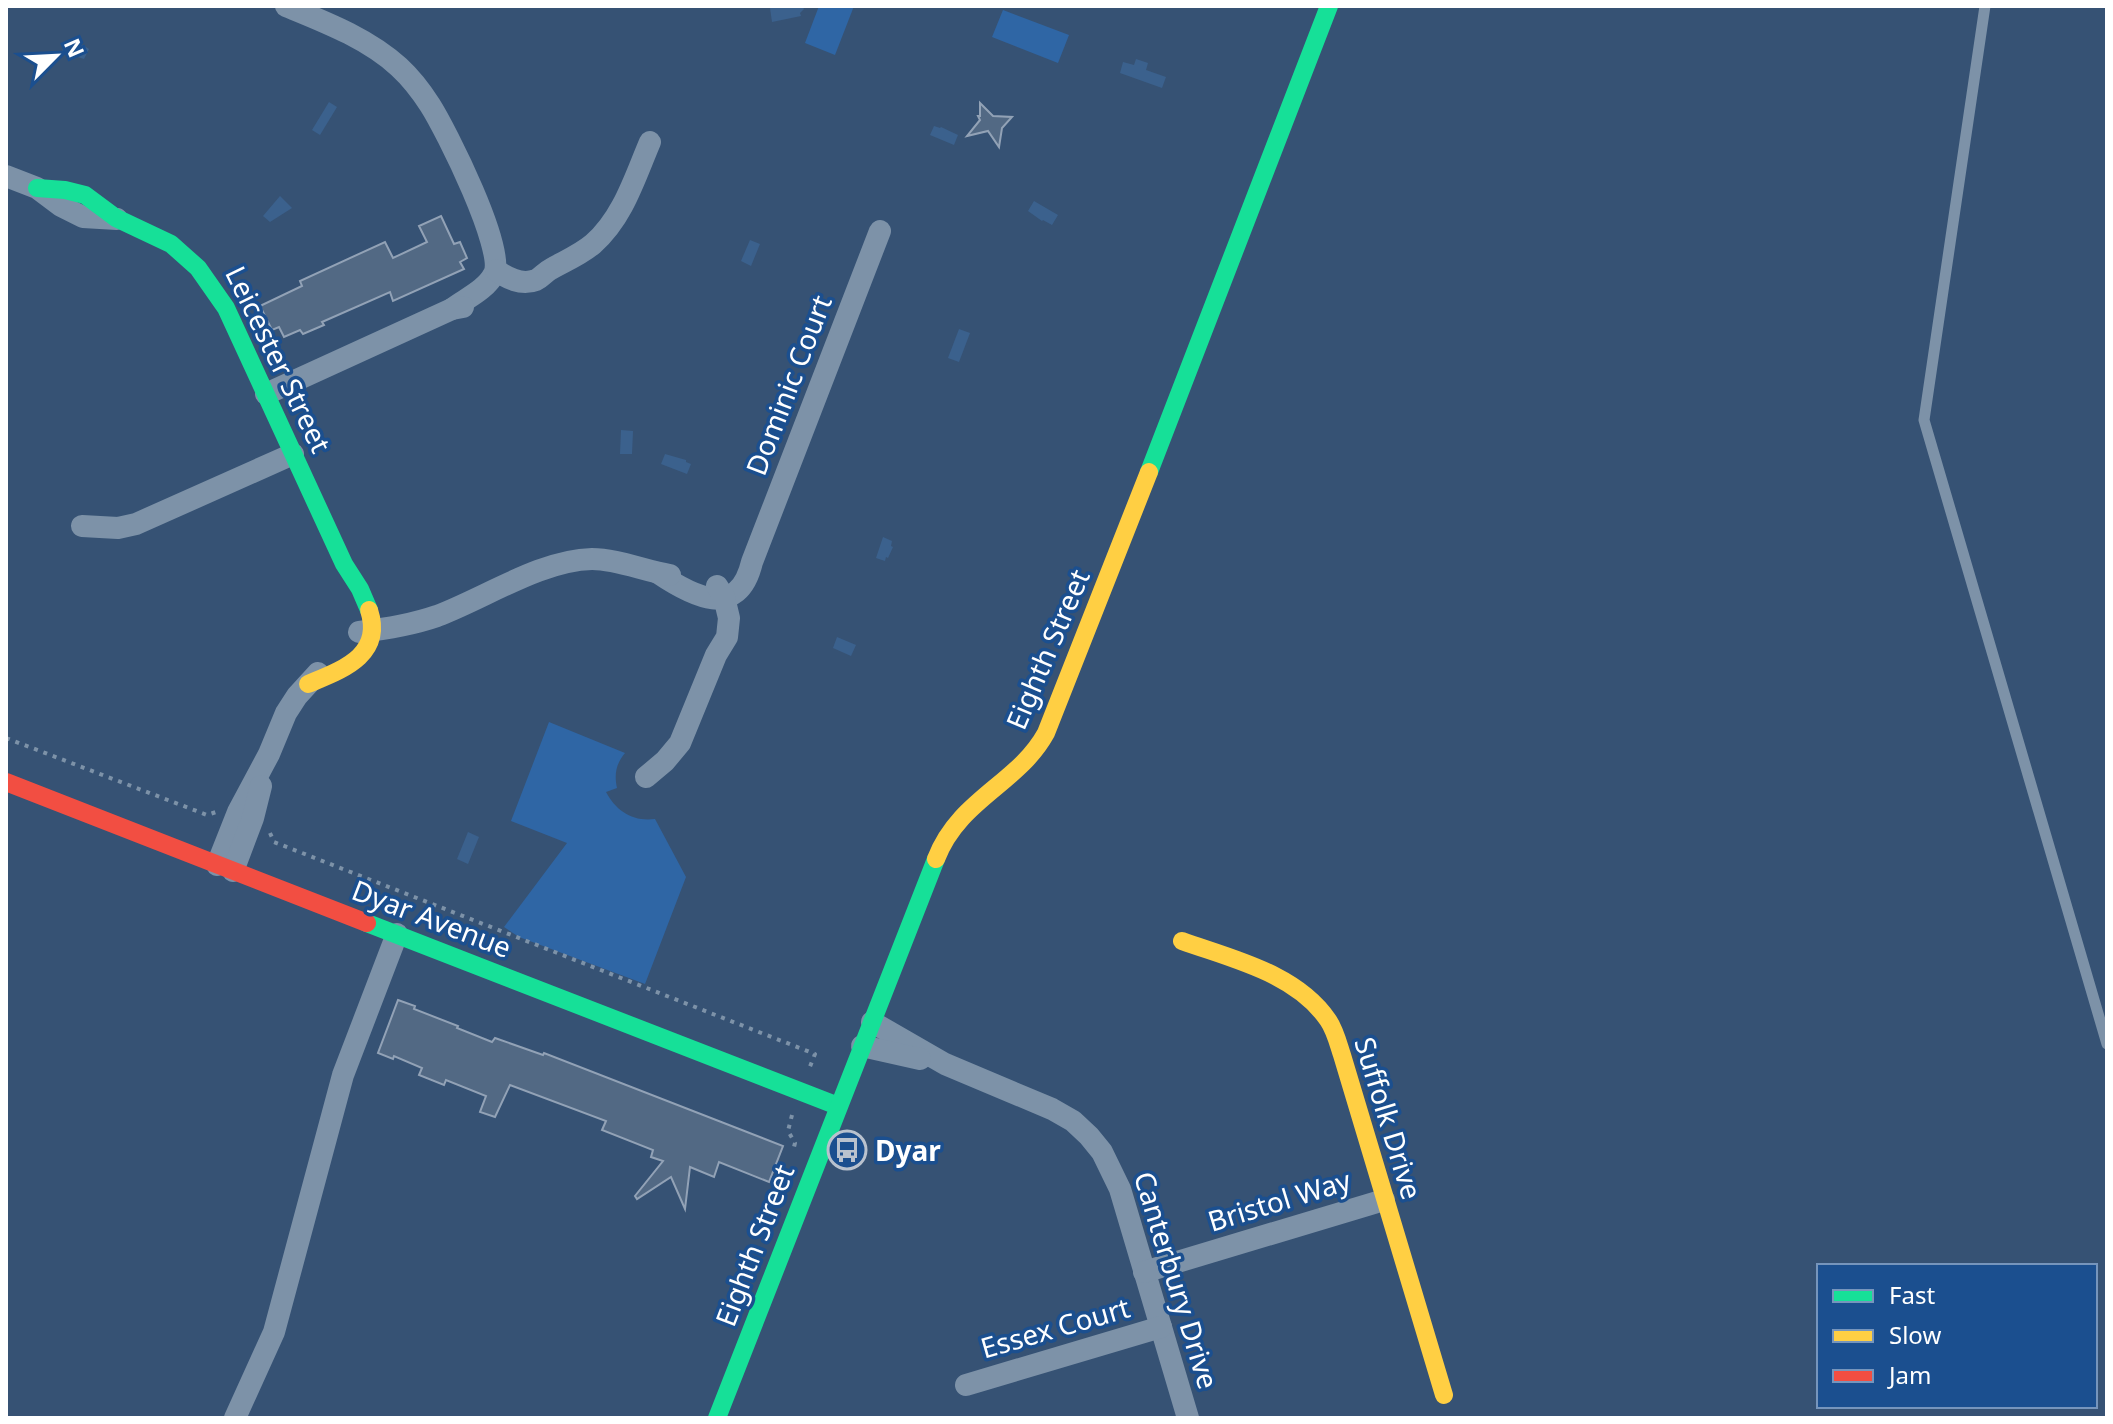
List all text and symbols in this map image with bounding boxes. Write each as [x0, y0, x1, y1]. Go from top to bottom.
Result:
north arrow [16, 16, 96, 96]
text: N [58, 33, 93, 62]
street label: Leicester Street [217, 259, 341, 459]
street label: Dominic Court [736, 290, 840, 480]
street label: Eighth Street [996, 563, 1098, 735]
street label: Dyar Avenue [347, 870, 517, 966]
street label: Suffolk Drive [1346, 1032, 1432, 1204]
bus stop icon: Dyar [826, 1129, 868, 1171]
place label: Dyar [875, 1131, 941, 1169]
street label: Eighth Street [706, 1159, 802, 1331]
street label: Bristol Way [1203, 1160, 1356, 1240]
street label: Canterbury Drive [1126, 1167, 1228, 1393]
legend [1817, 1264, 2097, 1408]
text: Fast [1889, 1278, 1935, 1311]
street label: Essex Court [976, 1288, 1134, 1366]
text: Slow [1889, 1318, 1941, 1351]
text: Jam [1887, 1358, 1931, 1391]

